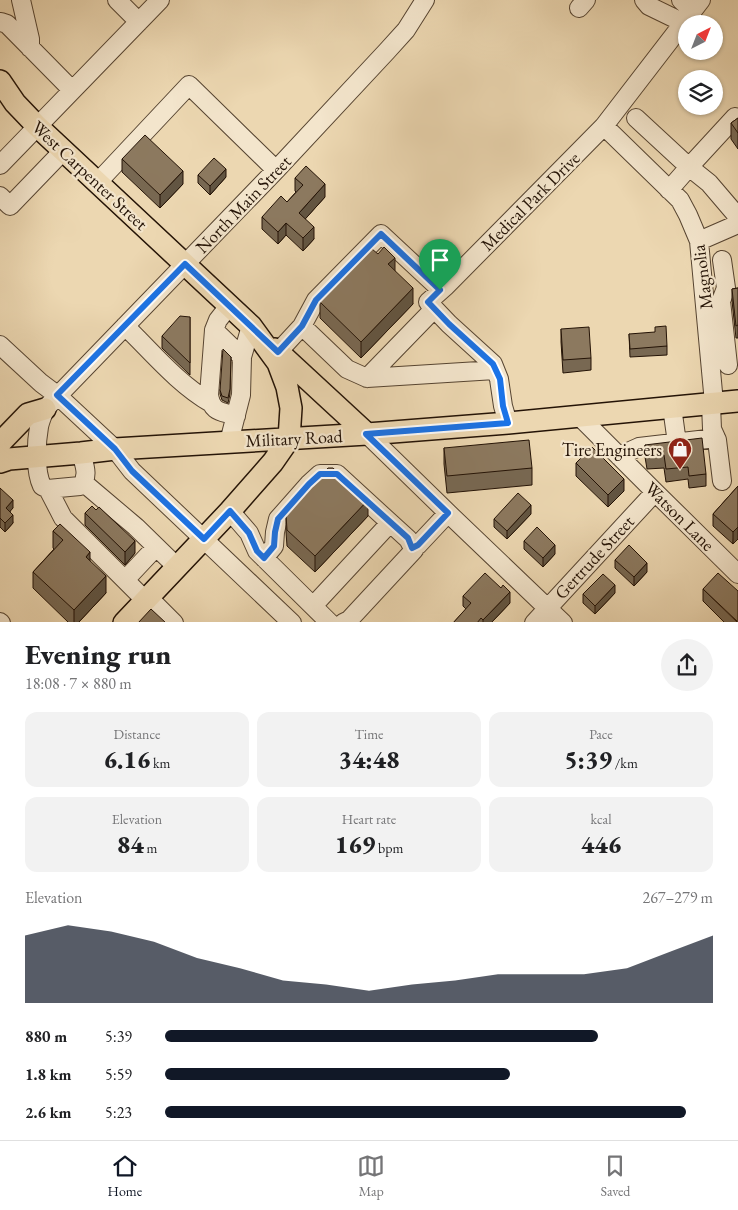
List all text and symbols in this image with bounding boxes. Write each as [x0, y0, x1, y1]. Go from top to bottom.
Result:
north arrow [678, 15, 722, 60]
map controls [678, 15, 723, 115]
button: layers [678, 70, 723, 115]
street label: West Carpenter Street [27, 115, 153, 235]
street label: Medical Park Drive [476, 147, 584, 255]
street label: North Main Street [190, 150, 296, 258]
pin [419, 239, 461, 290]
street label: Magnolia [687, 243, 717, 311]
icon: arrive [426, 246, 454, 274]
street label: Military Road [245, 424, 344, 452]
shop icon: Tire Engineers [667, 436, 693, 470]
place label: Tire Engineers [562, 438, 662, 461]
street label: Watson Lane [640, 476, 720, 556]
street label: Gertrude Street [549, 510, 639, 604]
text: Evening run [25, 636, 171, 672]
button: share [661, 639, 713, 691]
text: 18:08 · 7 × 880 m [25, 673, 132, 694]
text: Distance [114, 725, 160, 743]
text: Time [354, 725, 384, 743]
text: Pace [589, 725, 613, 743]
text: 6.16 [103, 743, 150, 775]
text: 34:48 [338, 743, 400, 775]
text: 5:39 [564, 743, 612, 775]
text: km [150, 754, 171, 772]
text: /km [612, 754, 638, 772]
text: Elevation [112, 810, 162, 828]
text: Heart rate [342, 810, 396, 828]
text: kcal [591, 810, 612, 828]
text: 84 [117, 828, 144, 860]
text: 169 [335, 828, 375, 860]
text: 446 [581, 828, 621, 860]
text: m [144, 839, 157, 857]
text: bpm [375, 839, 403, 857]
text: Elevation [25, 887, 83, 908]
text: 267–279 m [642, 887, 713, 908]
text: 880 m [25, 1026, 67, 1047]
text: 5:39 [105, 1026, 132, 1047]
text: 1.8 km [25, 1064, 71, 1085]
text: 5:59 [105, 1064, 132, 1085]
text: 2.6 km [25, 1102, 71, 1123]
text: 5:23 [105, 1102, 132, 1123]
tab: Home [108, 1152, 142, 1200]
tab: Map [357, 1152, 385, 1200]
tab: Saved [600, 1152, 630, 1200]

